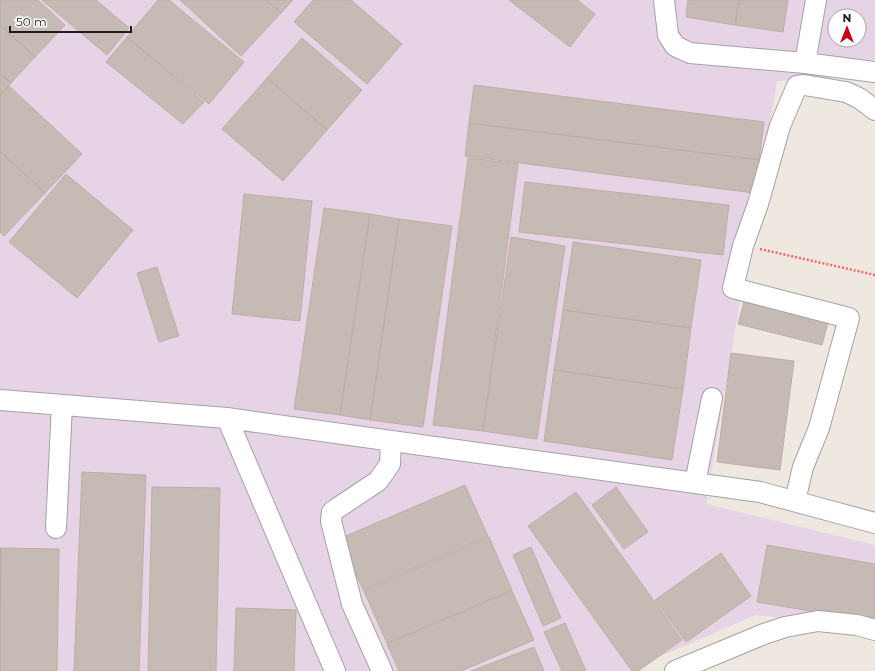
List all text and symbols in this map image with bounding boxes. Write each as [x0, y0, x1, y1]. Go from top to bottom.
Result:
scale bar [10, 8, 131, 34]
north arrow [827, 8, 867, 48]
text: N [843, 11, 851, 25]
text: 50 m [16, 14, 47, 29]

